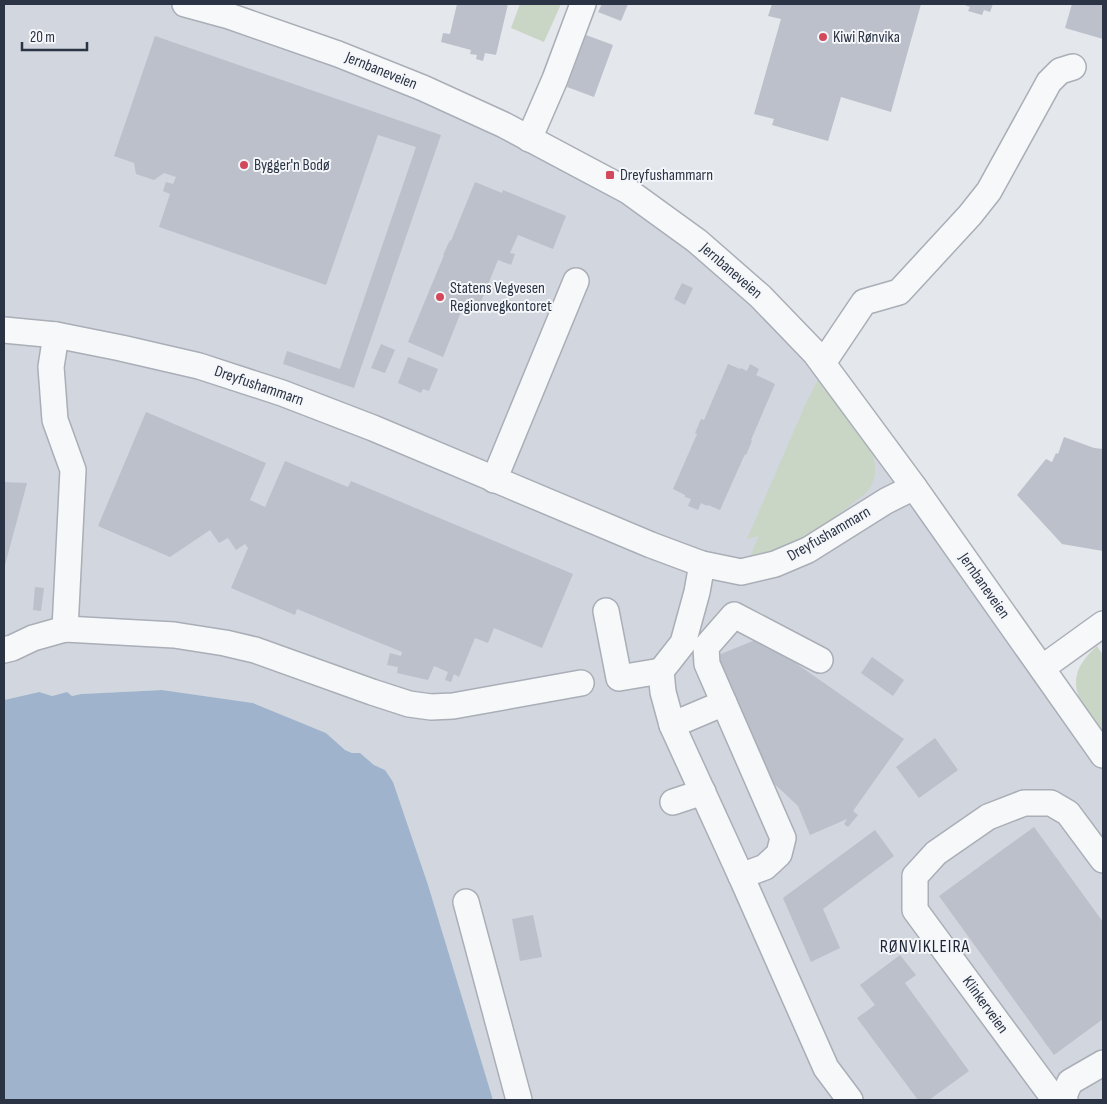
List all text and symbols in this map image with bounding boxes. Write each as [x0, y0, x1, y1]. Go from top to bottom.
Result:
scale bar [22, 20, 88, 52]
text: 20 m [30, 28, 55, 47]
place label: Kiwi Rønvika [833, 28, 900, 47]
marker: Kiwi Rønvika [817, 31, 829, 43]
street label: Jernbaneveien [341, 48, 420, 94]
place label: Bygger'n Bodø [254, 156, 330, 175]
marker: Bygger'n Bodø [238, 159, 250, 171]
place label: Dreyfushammarn [620, 166, 713, 185]
marker: Dreyfushammarn [604, 169, 616, 181]
street label: Jernbaneveien [695, 238, 766, 303]
place label: Statens Vegvesen Regionvegkontoret [450, 279, 552, 316]
marker: Statens Vegvesen Regionvegkontoret [434, 291, 446, 303]
street label: Dreyfushammarn [212, 362, 306, 410]
street label: Dreyfushammarn [784, 503, 874, 565]
street label: Jernbaneveien [954, 549, 1014, 623]
district label: RØNVIKLEIRA [880, 936, 970, 957]
street label: Klinkerveien [958, 973, 1012, 1037]

